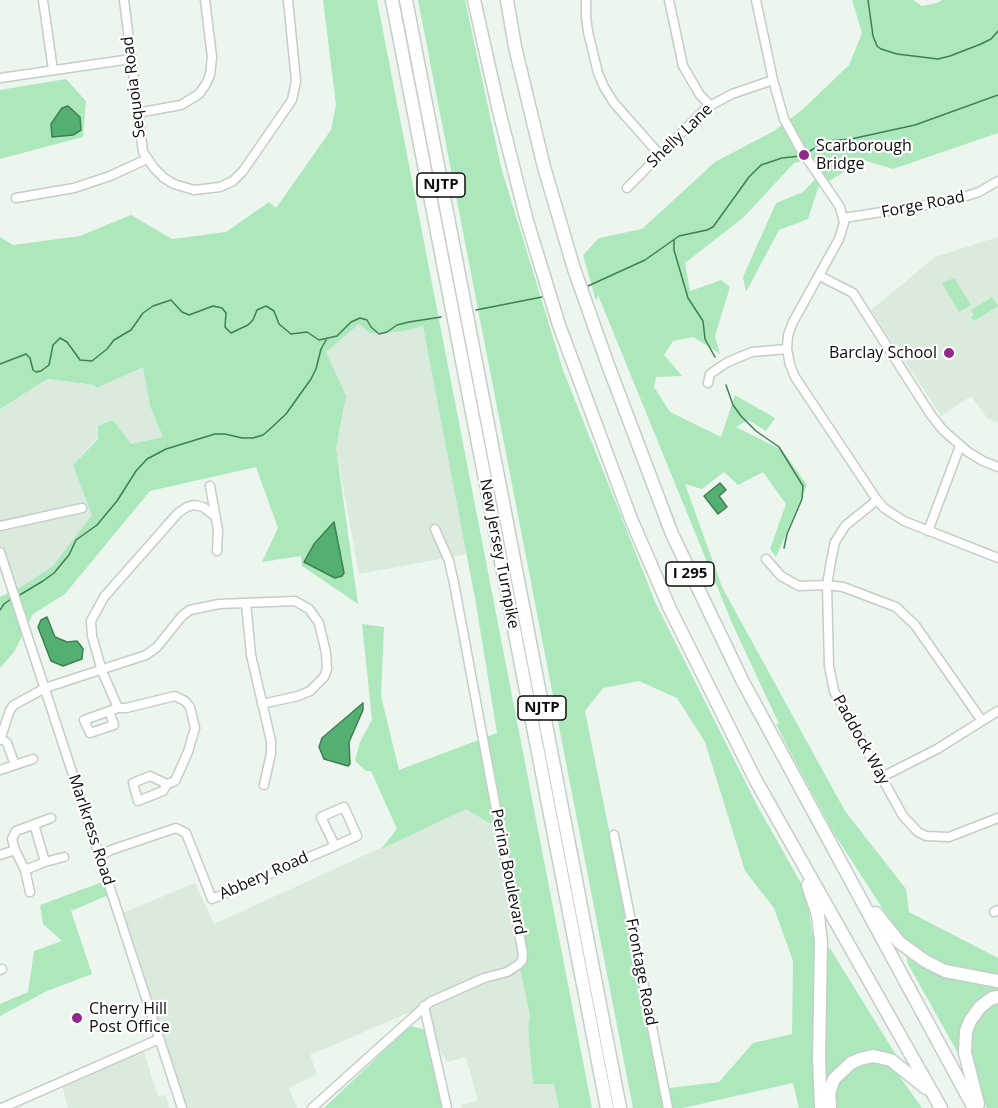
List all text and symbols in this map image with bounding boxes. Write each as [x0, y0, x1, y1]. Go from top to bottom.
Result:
street label: Sequoia Road [118, 35, 150, 139]
street label: Shelly Lane [643, 100, 717, 172]
place label: Scarborough Bridge [816, 136, 912, 174]
marker: Scarborough Bridge [797, 148, 811, 162]
road number: NJTP [417, 173, 465, 197]
street label: Forge Road [880, 188, 966, 222]
place label: Barclay School [829, 343, 937, 363]
marker: Barclay School [942, 346, 956, 360]
street label: New Jersey Turnpike [475, 477, 523, 631]
road number: I 295 [666, 562, 714, 586]
street label: Paddock Way [828, 692, 894, 788]
road number: NJTP [518, 696, 566, 720]
street label: Marlkress Road [64, 772, 118, 888]
street label: Perina Boulevard [486, 807, 530, 937]
street label: Abbery Road [216, 848, 312, 904]
street label: Frontage Road [621, 917, 661, 1027]
place label: Cherry Hill Post Office [89, 999, 170, 1037]
marker: Cherry Hill Post Office [70, 1011, 84, 1025]

